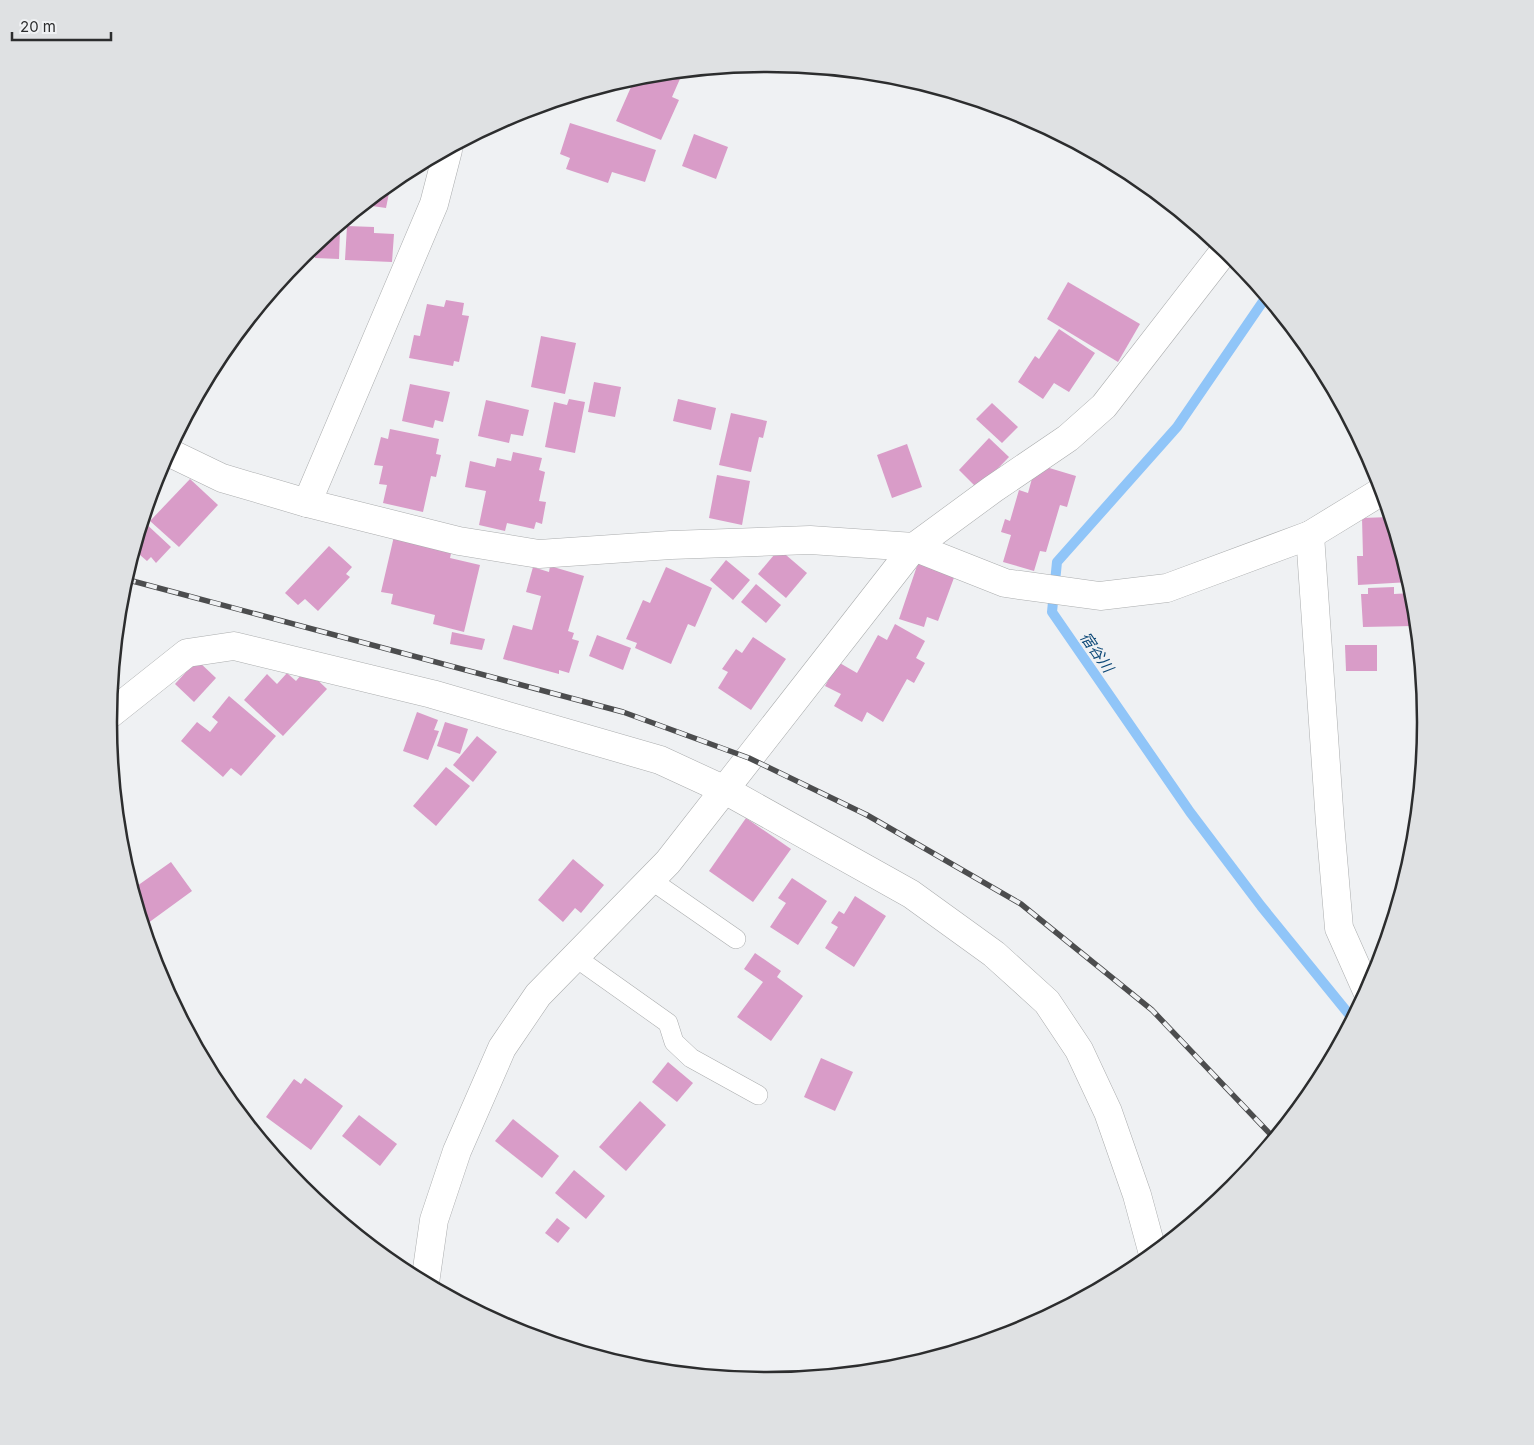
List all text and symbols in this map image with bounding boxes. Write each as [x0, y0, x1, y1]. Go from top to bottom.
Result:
scale bar [12, 10, 111, 42]
text: 20 m [20, 17, 56, 36]
water label: 宿谷川 [1076, 628, 1119, 678]

